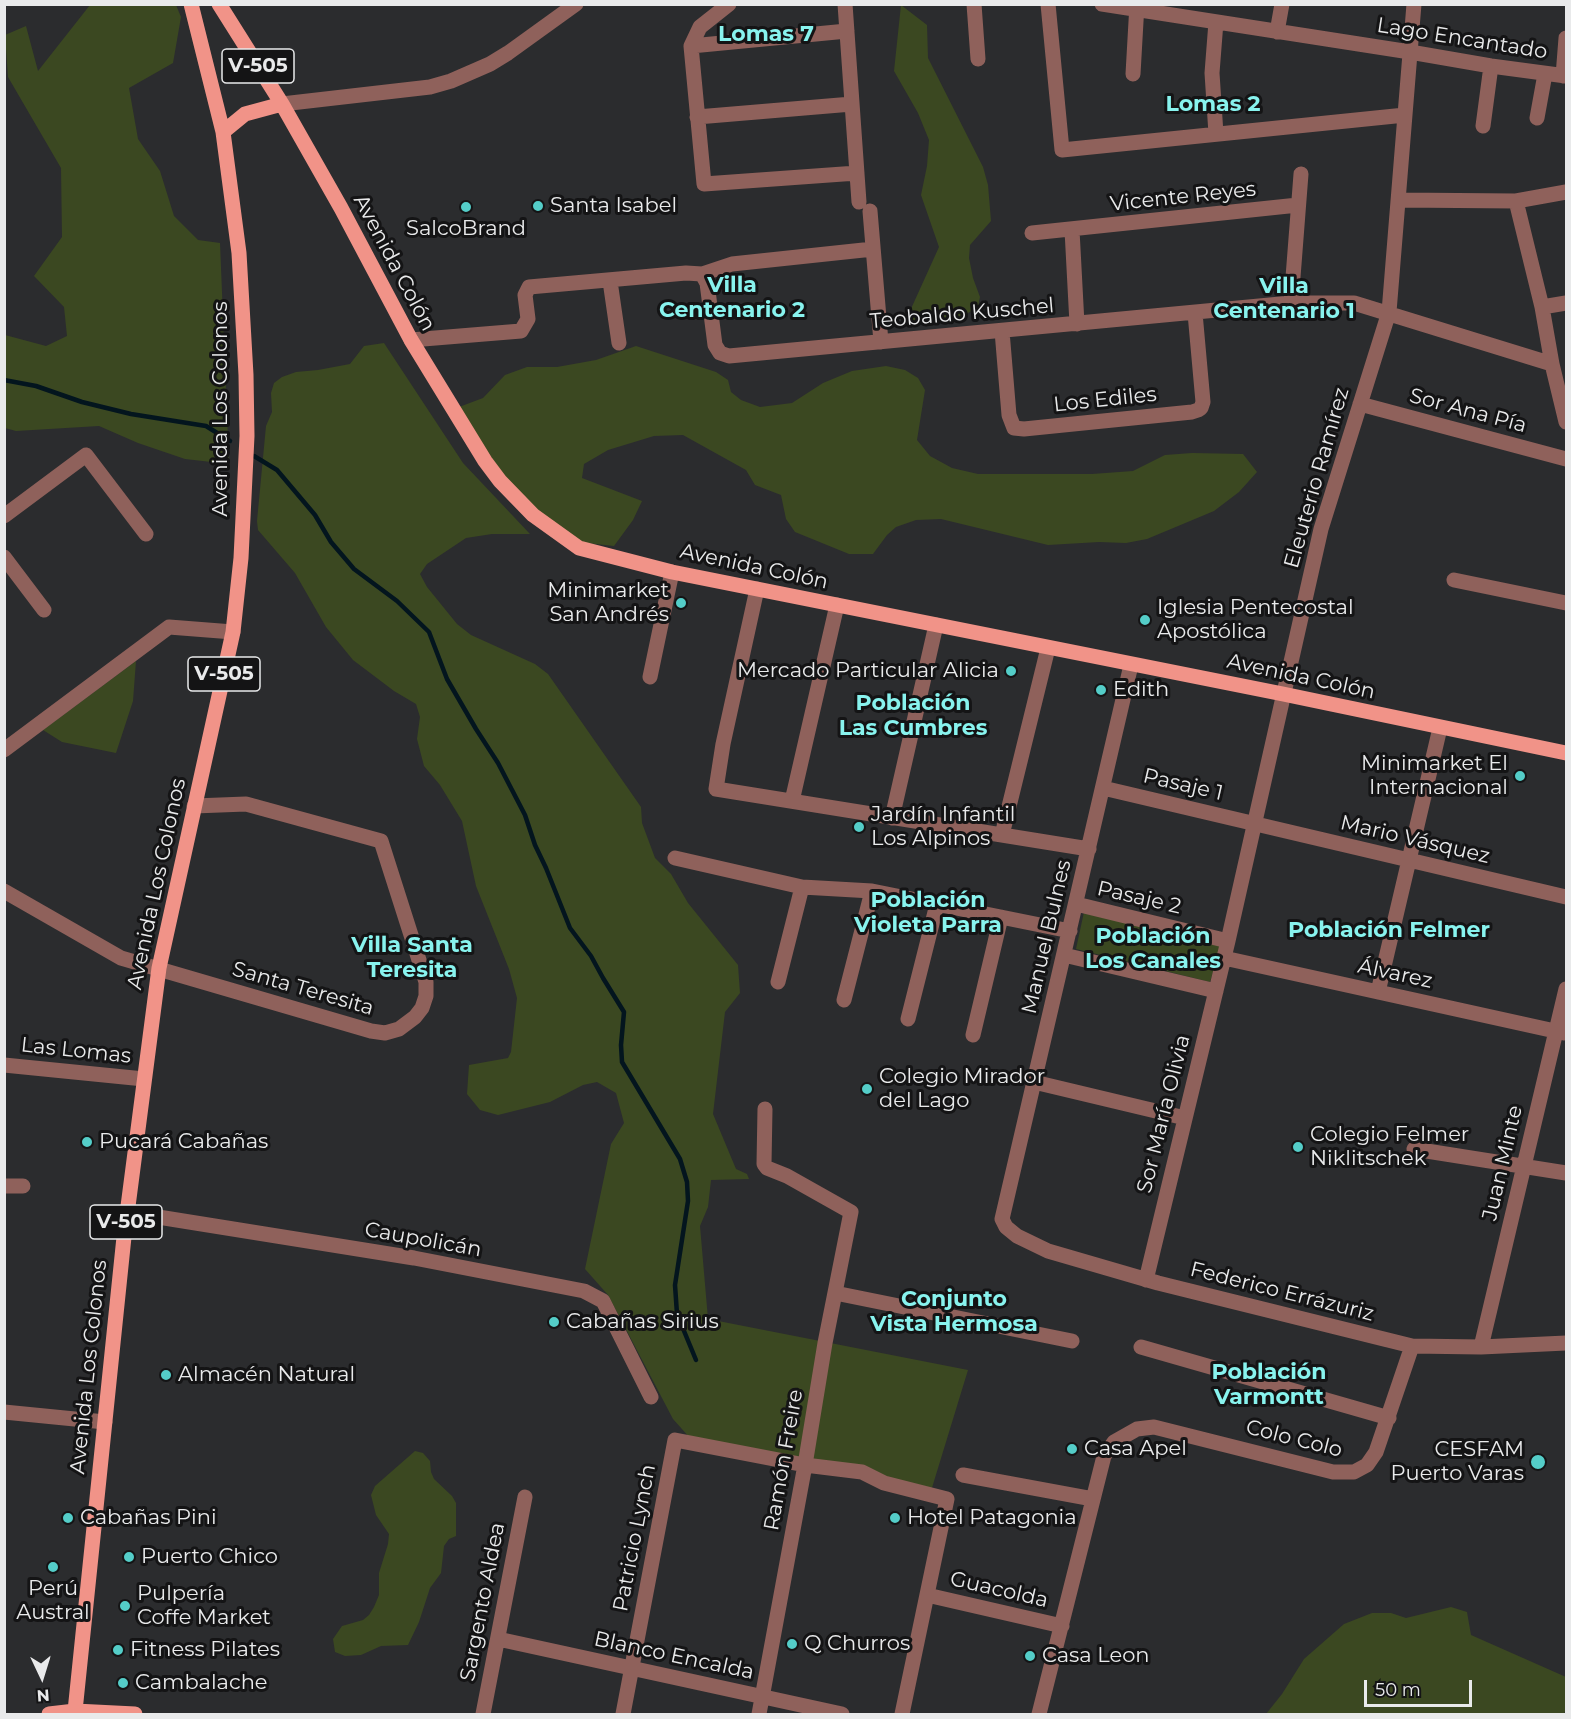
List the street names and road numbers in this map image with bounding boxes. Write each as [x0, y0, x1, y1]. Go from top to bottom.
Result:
street label: Lago Encantado [1375, 13, 1549, 65]
road number: V-505 [222, 49, 294, 83]
street label: Vicente Reyes [1109, 177, 1257, 217]
street label: Avenida Colón [347, 190, 441, 336]
street label: Teobaldo Kuschel [869, 293, 1055, 335]
street label: Avenida Los Colonos [208, 301, 234, 517]
street label: Los Ediles [1052, 382, 1158, 418]
street label: Sor Ana Pía [1407, 383, 1529, 439]
street label: Eleuterio Ramírez [1279, 385, 1355, 571]
street label: Avenida Colón [678, 539, 830, 595]
street label: Avenida Colón [1225, 649, 1377, 705]
road number: V-505 [188, 657, 260, 691]
street label: Pasaje 1 [1141, 764, 1225, 806]
street label: Avenida Los Colonos [122, 776, 192, 992]
street label: Mario Vásquez [1338, 811, 1492, 869]
street label: Manuel Bulnes [1017, 858, 1077, 1016]
street label: Pasaje 2 [1094, 876, 1184, 920]
street label: Álvarez [1355, 954, 1435, 994]
street label: Santa Teresita [229, 957, 377, 1021]
street label: Sor María Olivia [1132, 1032, 1196, 1196]
street label: Las Lomas [20, 1033, 132, 1069]
street label: Juan Minte [1478, 1103, 1528, 1223]
road number: V-505 [90, 1205, 162, 1239]
street label: Caupolicán [363, 1217, 483, 1263]
street label: Federico Errázuriz [1188, 1257, 1376, 1327]
street label: Avenida Los Colonos [65, 1259, 113, 1475]
street label: Ramón Freire [759, 1387, 809, 1533]
street label: Colo Colo [1243, 1415, 1345, 1463]
street label: Patricio Lynch [608, 1462, 662, 1614]
street label: Sargento Aldea [455, 1520, 511, 1684]
street label: Guacolda [948, 1566, 1050, 1614]
street label: Blanco Encalda [592, 1627, 756, 1685]

